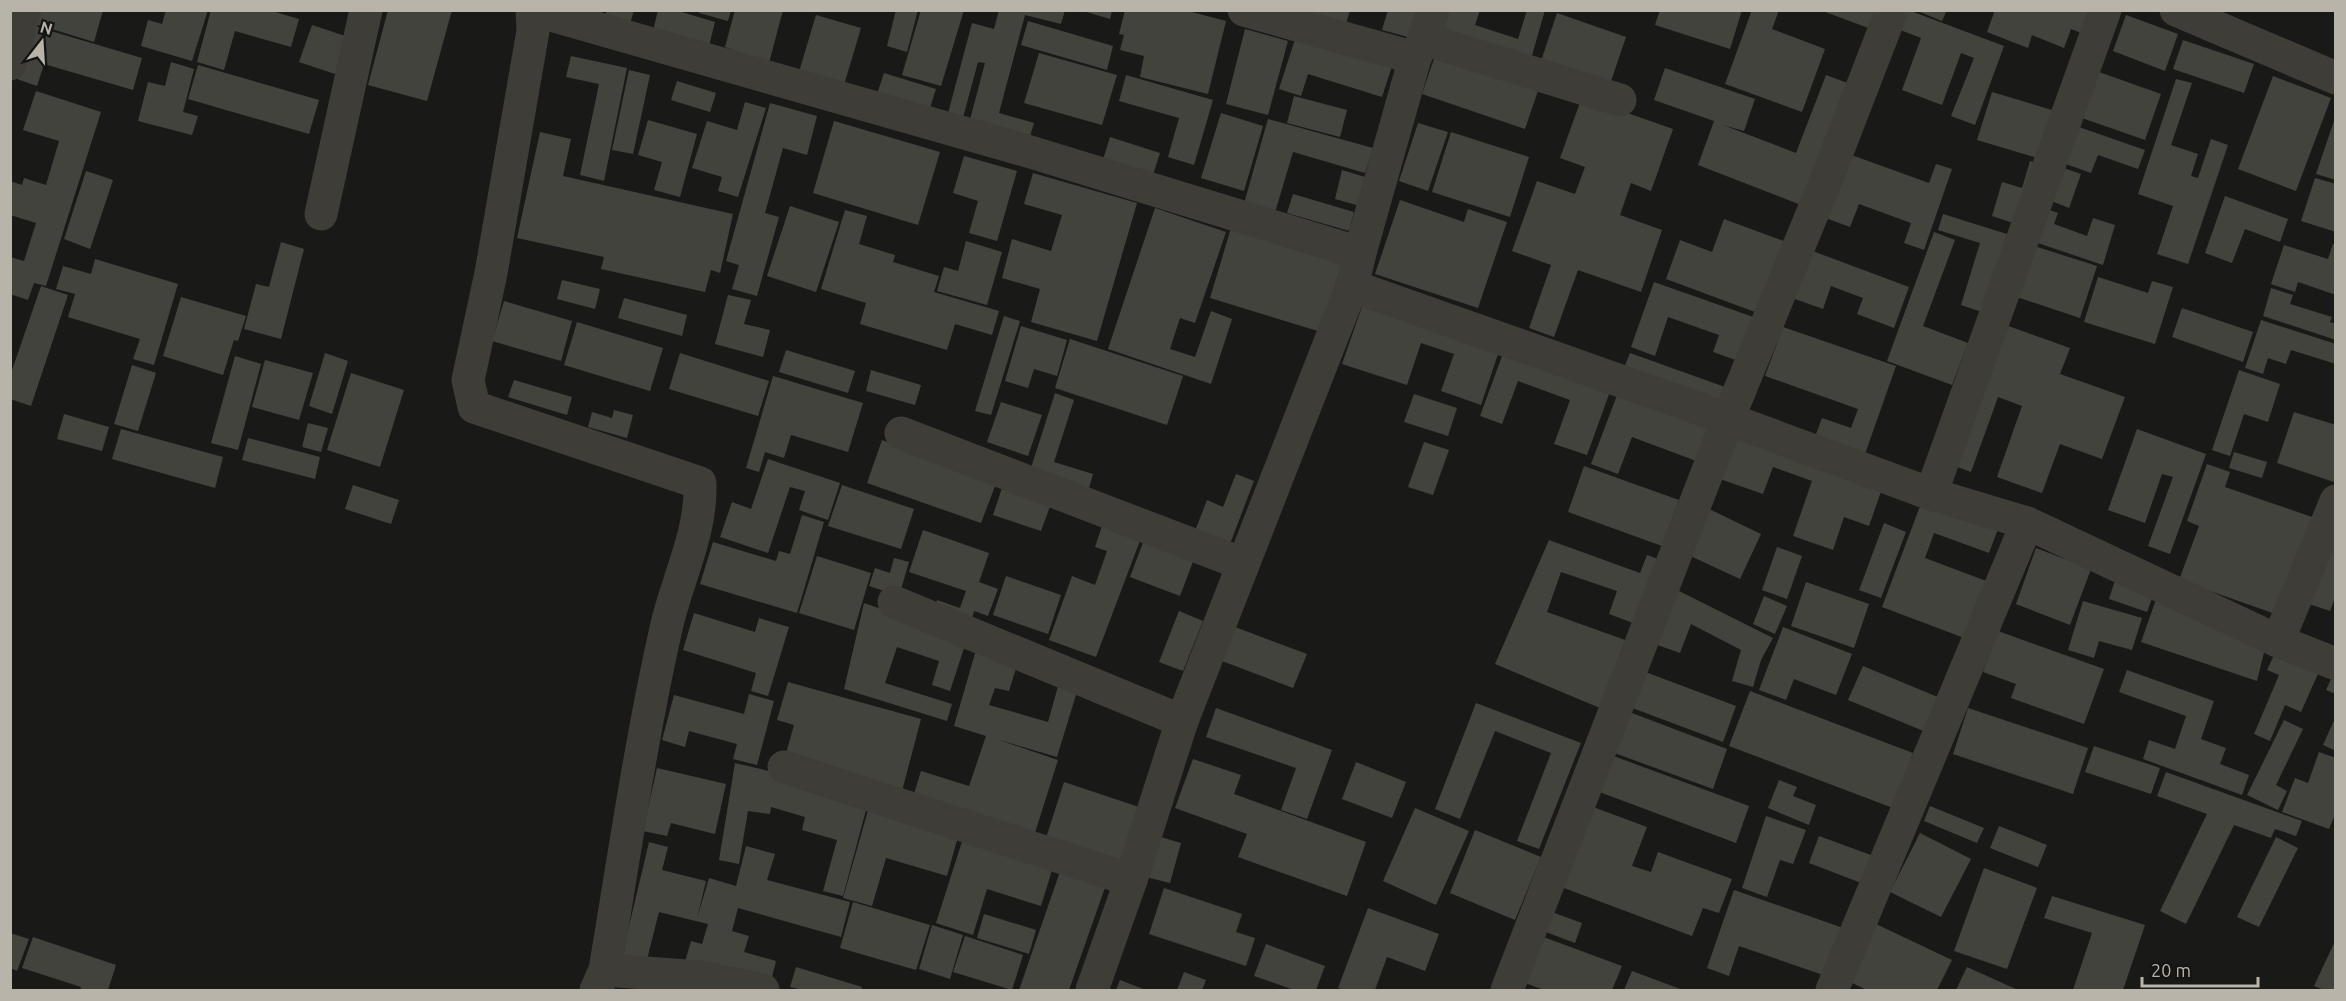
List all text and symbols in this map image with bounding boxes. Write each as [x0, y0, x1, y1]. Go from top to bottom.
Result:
north arrow [12, 12, 72, 72]
text: N [38, 17, 55, 38]
scale bar [2142, 950, 2258, 988]
text: 20 m [2151, 960, 2191, 980]

